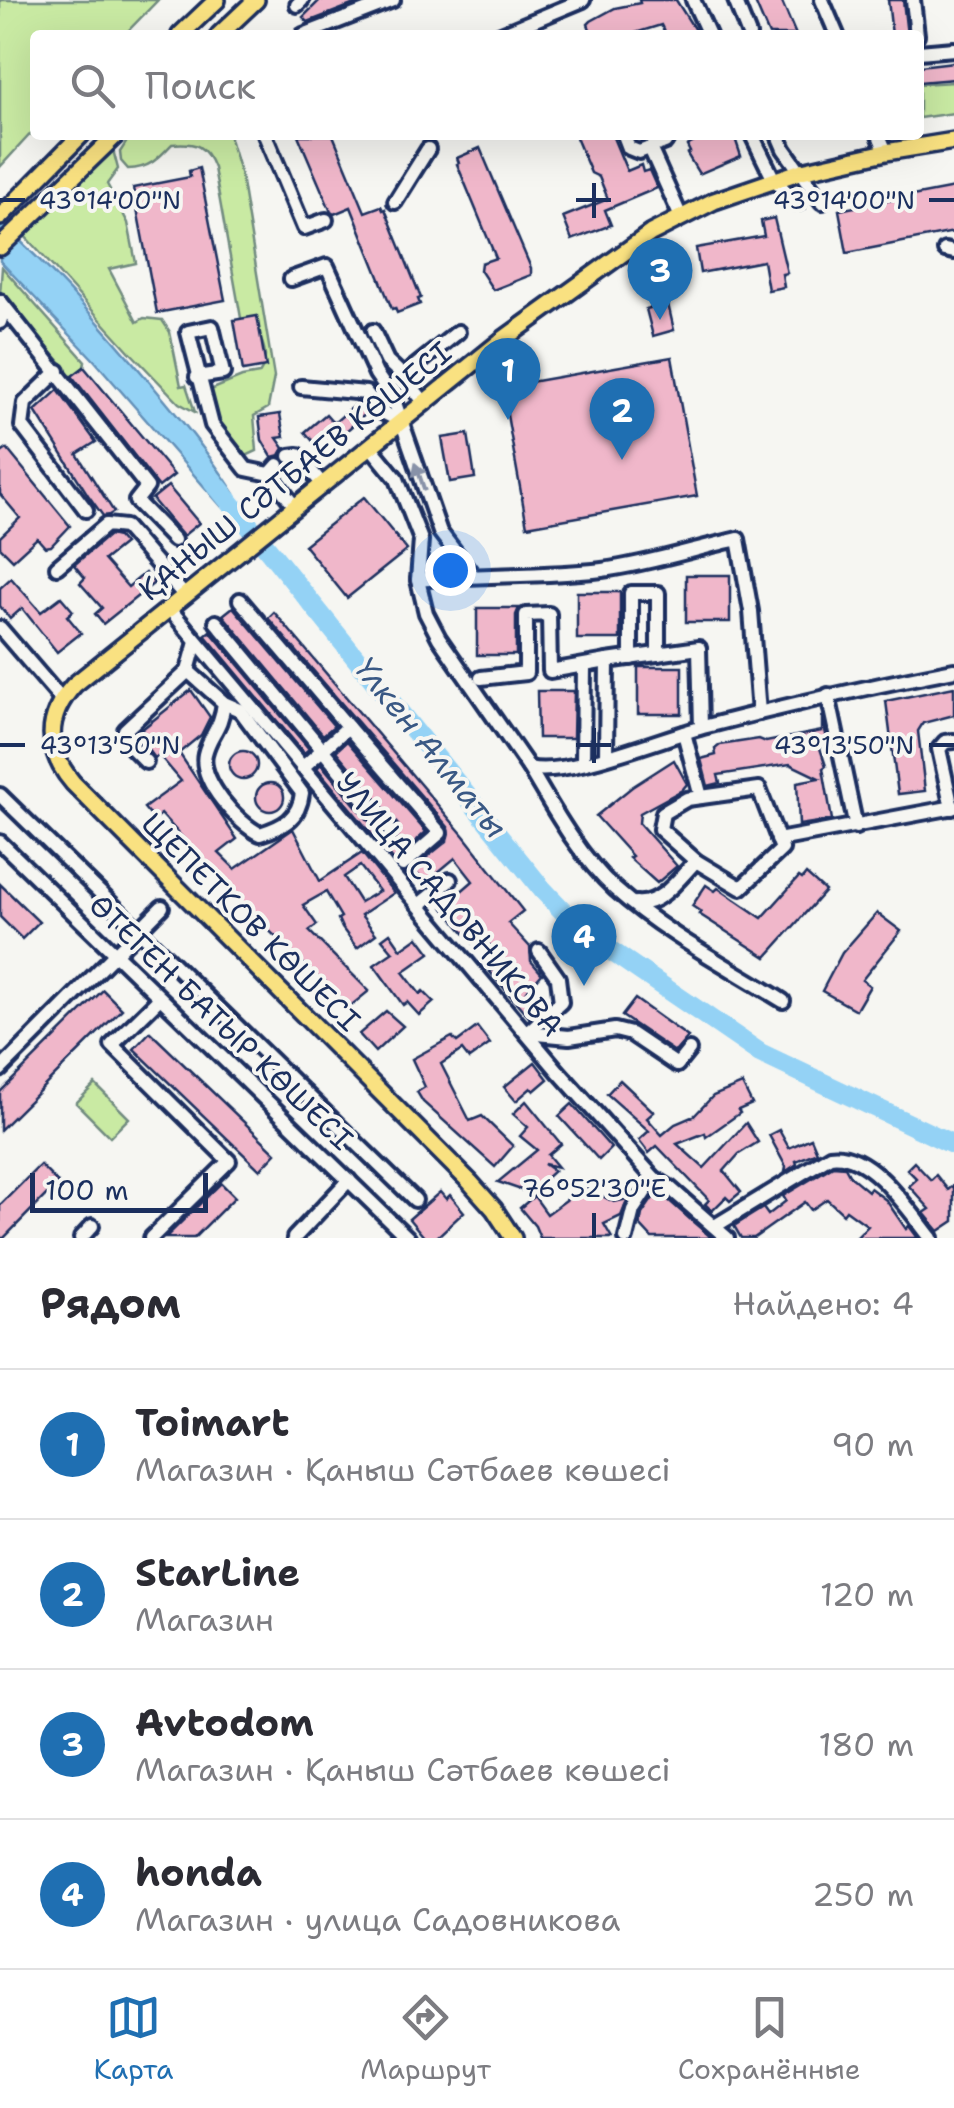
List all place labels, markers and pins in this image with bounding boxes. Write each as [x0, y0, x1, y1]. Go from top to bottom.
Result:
pin: 3 [628, 238, 692, 320]
pin: 1 [476, 338, 540, 420]
pin: 2 [590, 378, 654, 460]
pin: 4 [552, 904, 616, 986]

